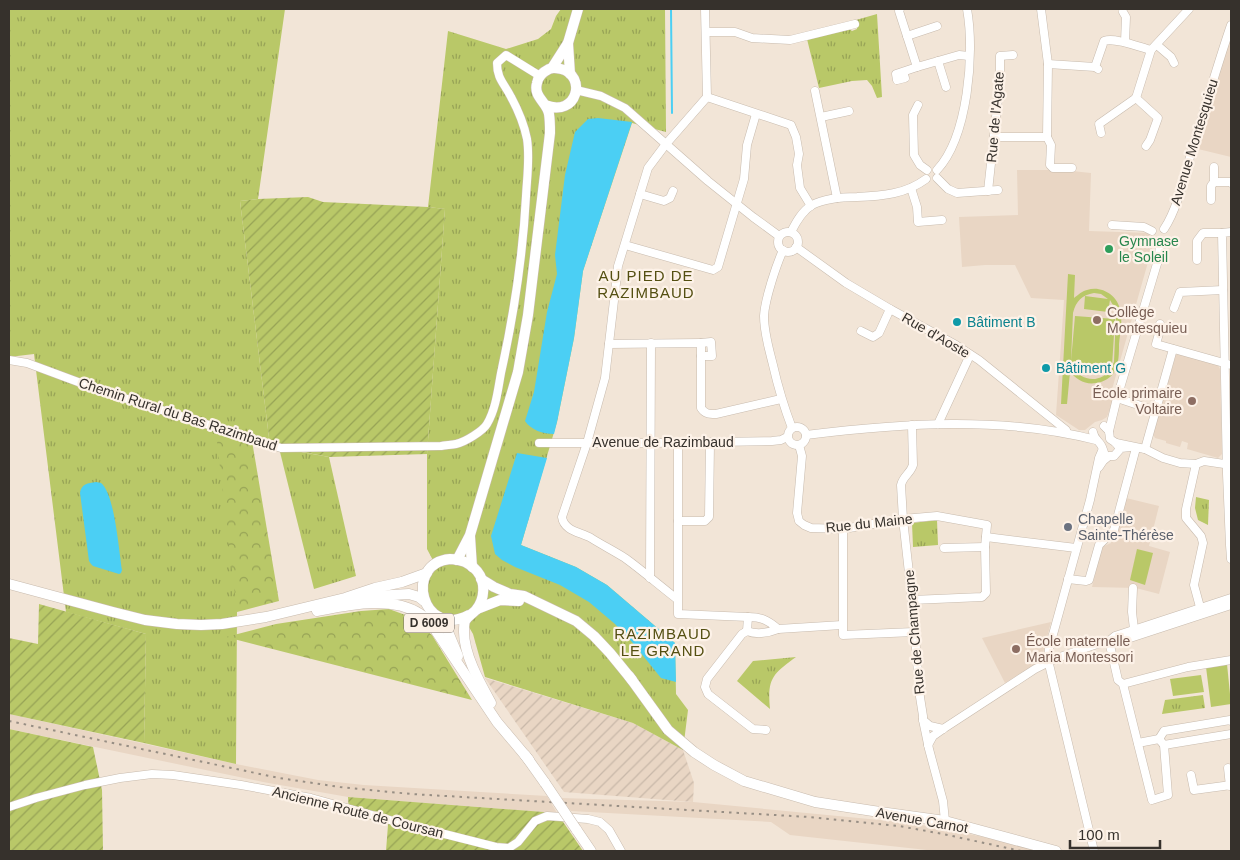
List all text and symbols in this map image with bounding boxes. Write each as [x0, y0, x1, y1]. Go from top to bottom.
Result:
street label: Rue de l'Agate [983, 71, 1007, 163]
street label: Avenue Montesquieu [1167, 77, 1221, 207]
place label: Gymnase le Soleil [1119, 233, 1179, 265]
marker: Gymnase le Soleil [1103, 243, 1115, 255]
district label: AU PIED DE RAZIMBAUD [597, 267, 695, 301]
place label: Collège Montesquieu [1107, 304, 1187, 336]
street label: Rue d'Aoste [899, 309, 973, 361]
place label: Bâtiment B [967, 314, 1035, 330]
marker: Collège Montesquieu [1091, 314, 1103, 326]
marker: Bâtiment B [951, 316, 963, 328]
place label: Bâtiment G [1056, 360, 1126, 376]
marker: Bâtiment G [1040, 362, 1052, 374]
street label: Chemin Rural du Bas Razimbaud [77, 374, 279, 454]
place label: École primaire Voltaire [1093, 385, 1182, 417]
marker: École primaire Voltaire [1186, 395, 1198, 407]
street label: Avenue de Razimbaud [592, 434, 734, 450]
street label: Rue du Maine [825, 510, 913, 536]
place label: Chapelle Sainte-Thérèse [1078, 511, 1174, 543]
marker: Chapelle Sainte-Thérèse [1062, 521, 1074, 533]
street label: Rue de Champagne [901, 569, 927, 695]
road number: D 6009 [404, 614, 454, 632]
district label: RAZIMBAUD LE GRAND [614, 625, 712, 659]
place label: École maternelle Maria Montessori [1026, 633, 1133, 665]
marker: École maternelle Maria Montessori [1010, 643, 1022, 655]
street label: Ancienne Route de Coursan [271, 783, 445, 841]
street label: Avenue Carnot [875, 804, 969, 836]
scale bar [1070, 818, 1160, 850]
text: 100 m [1078, 826, 1120, 843]

